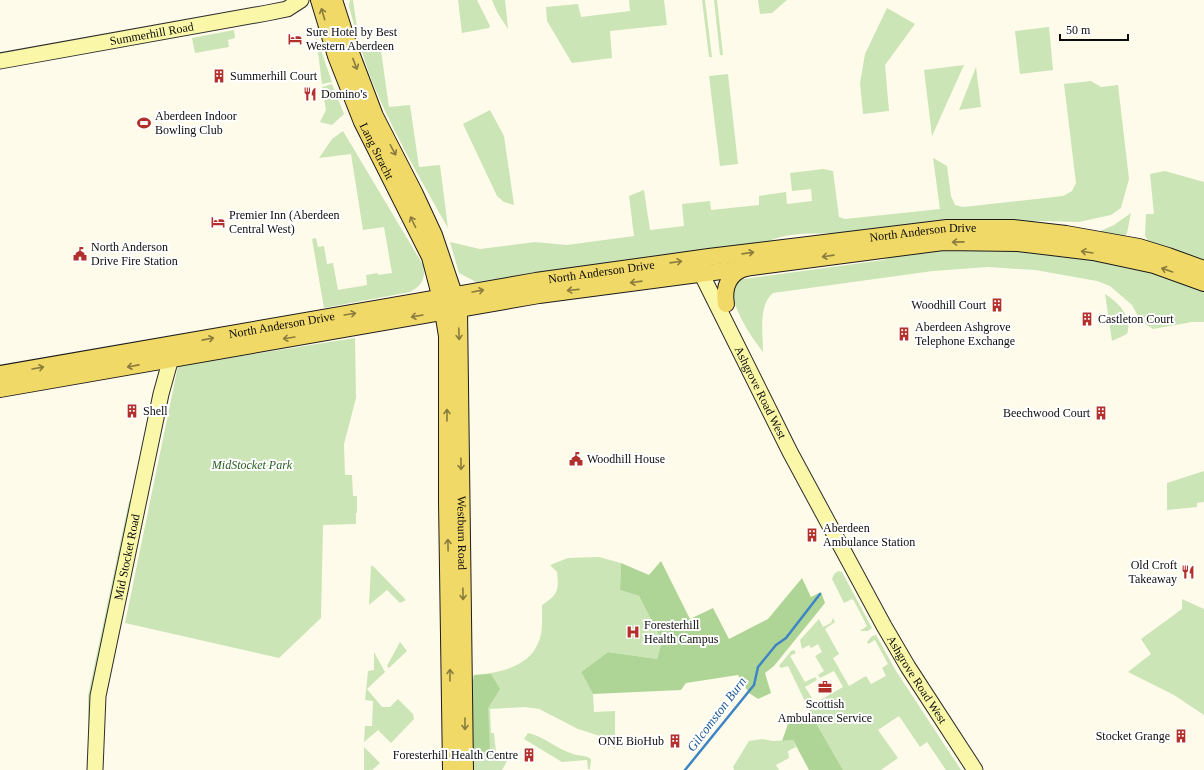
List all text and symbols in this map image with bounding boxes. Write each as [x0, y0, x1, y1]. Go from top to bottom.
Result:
one-way arrow [319, 8, 326, 21]
scale bar [1060, 16, 1128, 42]
street label: Summerhill Road [108, 19, 195, 48]
text: 50 m [1066, 23, 1091, 37]
place label: Sure Hotel by Best Western Aberdeen [306, 25, 398, 53]
hotel icon: Sure Hotel by Best Western Aberdeen [287, 31, 303, 47]
one-way arrow [351, 57, 359, 69]
building icon: Summerhill Court [211, 68, 227, 84]
place label: Summerhill Court [230, 69, 318, 83]
restaurant icon: Domino's [302, 86, 318, 102]
place label: Domino's [321, 87, 367, 101]
place label: Aberdeen Indoor Bowling Club [155, 109, 237, 137]
sports icon: Aberdeen Indoor Bowling Club [136, 115, 152, 131]
street label: Lang Stracht [357, 120, 397, 182]
one-way arrow [389, 144, 397, 156]
place label: Premier Inn (Aberdeen Central West) [229, 208, 340, 236]
hotel icon: Premier Inn (Aberdeen Central West) [210, 214, 226, 230]
one-way arrow [409, 216, 416, 228]
street label: North Anderson Drive [869, 221, 976, 244]
one-way arrow [952, 238, 965, 246]
place label: North Anderson Drive Fire Station [91, 240, 178, 268]
public building icon: North Anderson Drive Fire Station [72, 246, 88, 262]
one-way arrow [1081, 247, 1094, 255]
one-way arrow [741, 249, 754, 257]
one-way arrow [822, 252, 835, 260]
street label: North Anderson Drive [547, 258, 656, 286]
one-way arrow [669, 258, 682, 266]
one-way arrow [1162, 265, 1174, 273]
one-way arrow [630, 279, 643, 286]
one-way arrow [567, 286, 580, 294]
one-way arrow [471, 287, 484, 295]
building icon: Woodhill Court [989, 297, 1005, 313]
place label: Woodhill Court [911, 298, 987, 312]
street label: North Anderson Drive [228, 309, 336, 341]
one-way arrow [343, 310, 356, 318]
building icon: Castleton Court [1079, 311, 1095, 327]
place label: Castleton Court [1098, 312, 1174, 326]
one-way arrow [411, 313, 424, 321]
place label: Aberdeen Ashgrove Telephone Exchange [915, 320, 1015, 348]
building icon: Aberdeen Ashgrove Telephone Exchange [896, 326, 912, 342]
one-way arrow [456, 327, 463, 340]
one-way arrow [201, 334, 214, 342]
one-way arrow [283, 334, 296, 342]
street label: Ashgrove Road West [732, 344, 790, 442]
one-way arrow [127, 362, 140, 370]
one-way arrow [32, 364, 45, 372]
building icon: Shell [124, 403, 140, 419]
place label: Shell [143, 404, 168, 418]
building icon: Beechwood Court [1093, 405, 1109, 421]
place label: Beechwood Court [1003, 406, 1091, 420]
one-way arrow [443, 409, 451, 422]
public building icon: Woodhill House [568, 451, 584, 467]
place label: Woodhill House [587, 452, 665, 466]
one-way arrow [457, 457, 465, 470]
park label: MidStocket Park [211, 458, 293, 472]
street label: Westburn Road [454, 496, 469, 570]
street label: Mid Stocket Road [111, 513, 143, 601]
place label: Aberdeen Ambulance Station [823, 521, 915, 549]
building icon: Aberdeen Ambulance Station [804, 527, 820, 543]
one-way arrow [444, 539, 452, 552]
place label: Old Croft Takeaway [1129, 558, 1178, 586]
restaurant icon: Old Croft Takeaway [1180, 564, 1196, 580]
one-way arrow [459, 587, 467, 600]
place label: Foresterhill Health Campus [644, 618, 719, 646]
hospital icon: Foresterhill Health Campus [625, 624, 641, 640]
street label: Ashgrove Road West [884, 633, 950, 727]
one-way arrow [446, 669, 454, 682]
water label: Gilcomston Burn [684, 674, 749, 754]
office icon: Scottish Ambulance Service [817, 679, 833, 695]
place label: Scottish Ambulance Service [778, 697, 872, 725]
one-way arrow [461, 717, 469, 730]
building icon: Stocket Grange [1173, 728, 1189, 744]
place label: Stocket Grange [1096, 729, 1170, 743]
building icon: ONE BioHub [667, 733, 683, 749]
place label: ONE BioHub [598, 734, 664, 748]
building icon: Foresterhill Health Centre [521, 747, 537, 763]
place label: Foresterhill Health Centre [393, 748, 518, 762]

